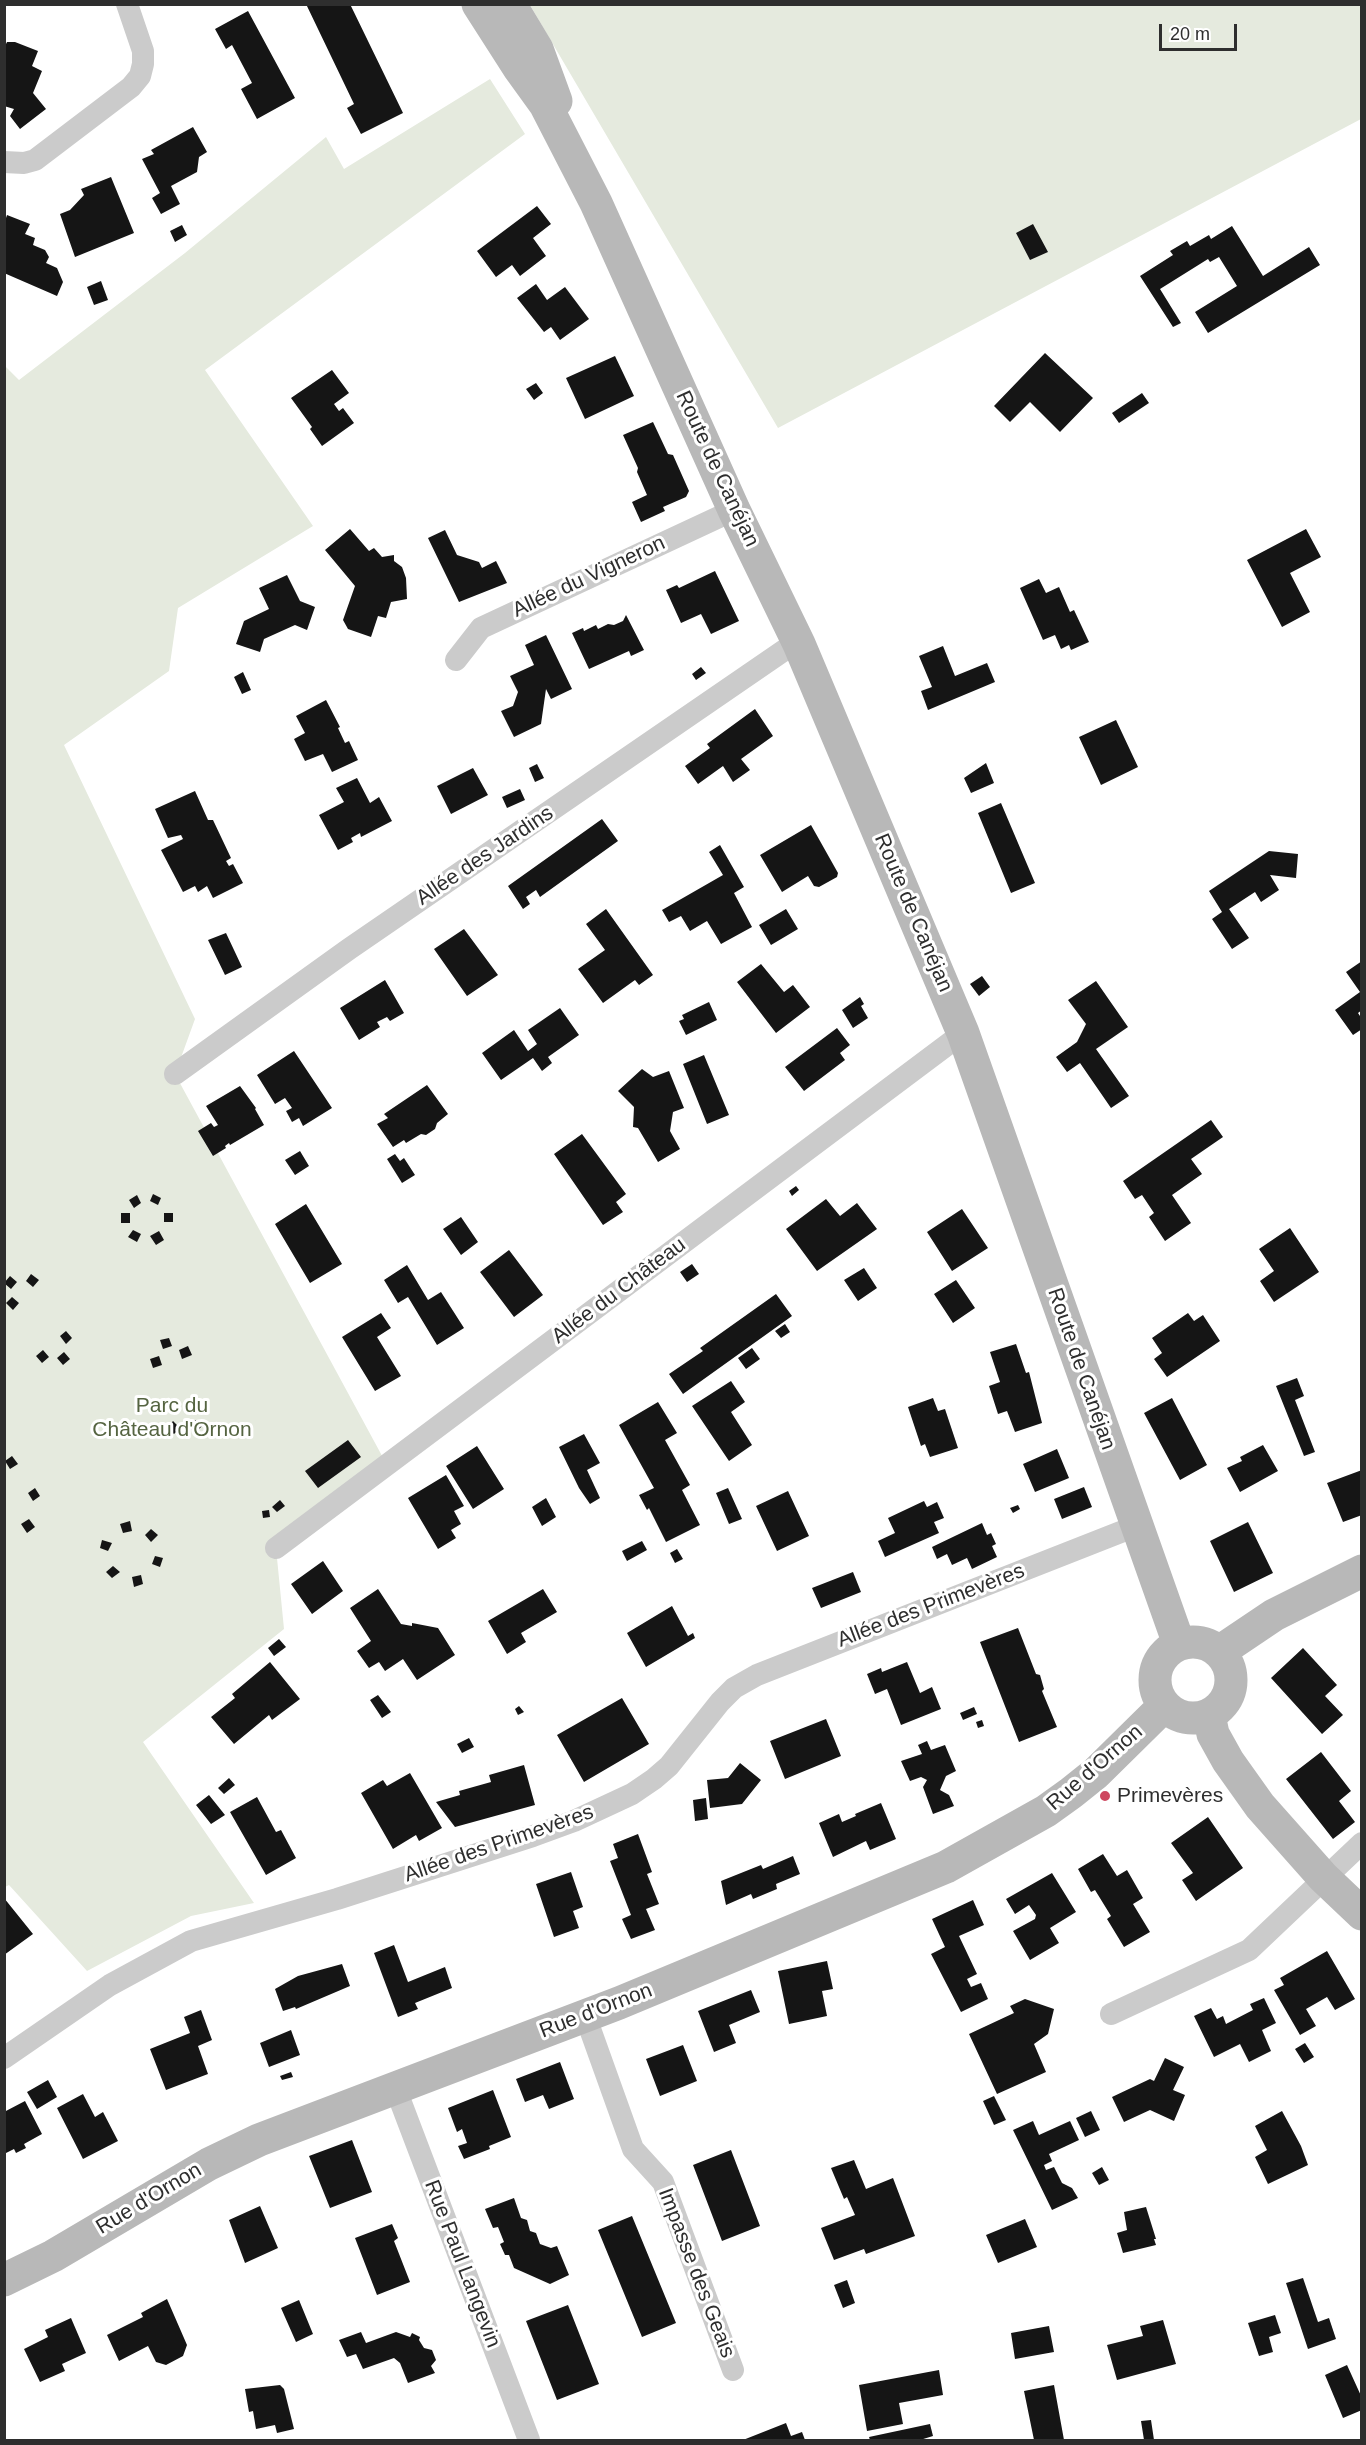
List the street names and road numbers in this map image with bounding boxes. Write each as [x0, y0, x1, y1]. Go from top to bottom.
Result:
street label: Route de Canéjan [670, 387, 764, 551]
street label: Allée du Vigneron [509, 531, 669, 623]
street label: Allée des Jardins [412, 801, 558, 911]
street label: Route de Canéjan [868, 830, 958, 996]
street label: Allée du Château [547, 1232, 691, 1350]
street label: Route de Canéjan [1042, 1285, 1120, 1453]
street label: Allée des Primevères [834, 1559, 1028, 1653]
street label: Rue d'Ornon [1042, 1720, 1148, 1816]
street label: Allée des Primevères [401, 1800, 597, 1888]
street label: Rue d'Ornon [536, 1978, 656, 2044]
street label: Rue d'Ornon [92, 2158, 206, 2240]
street label: Rue Paul Langevin [418, 2177, 506, 2351]
street label: Impasse des Geais [652, 2185, 740, 2361]

